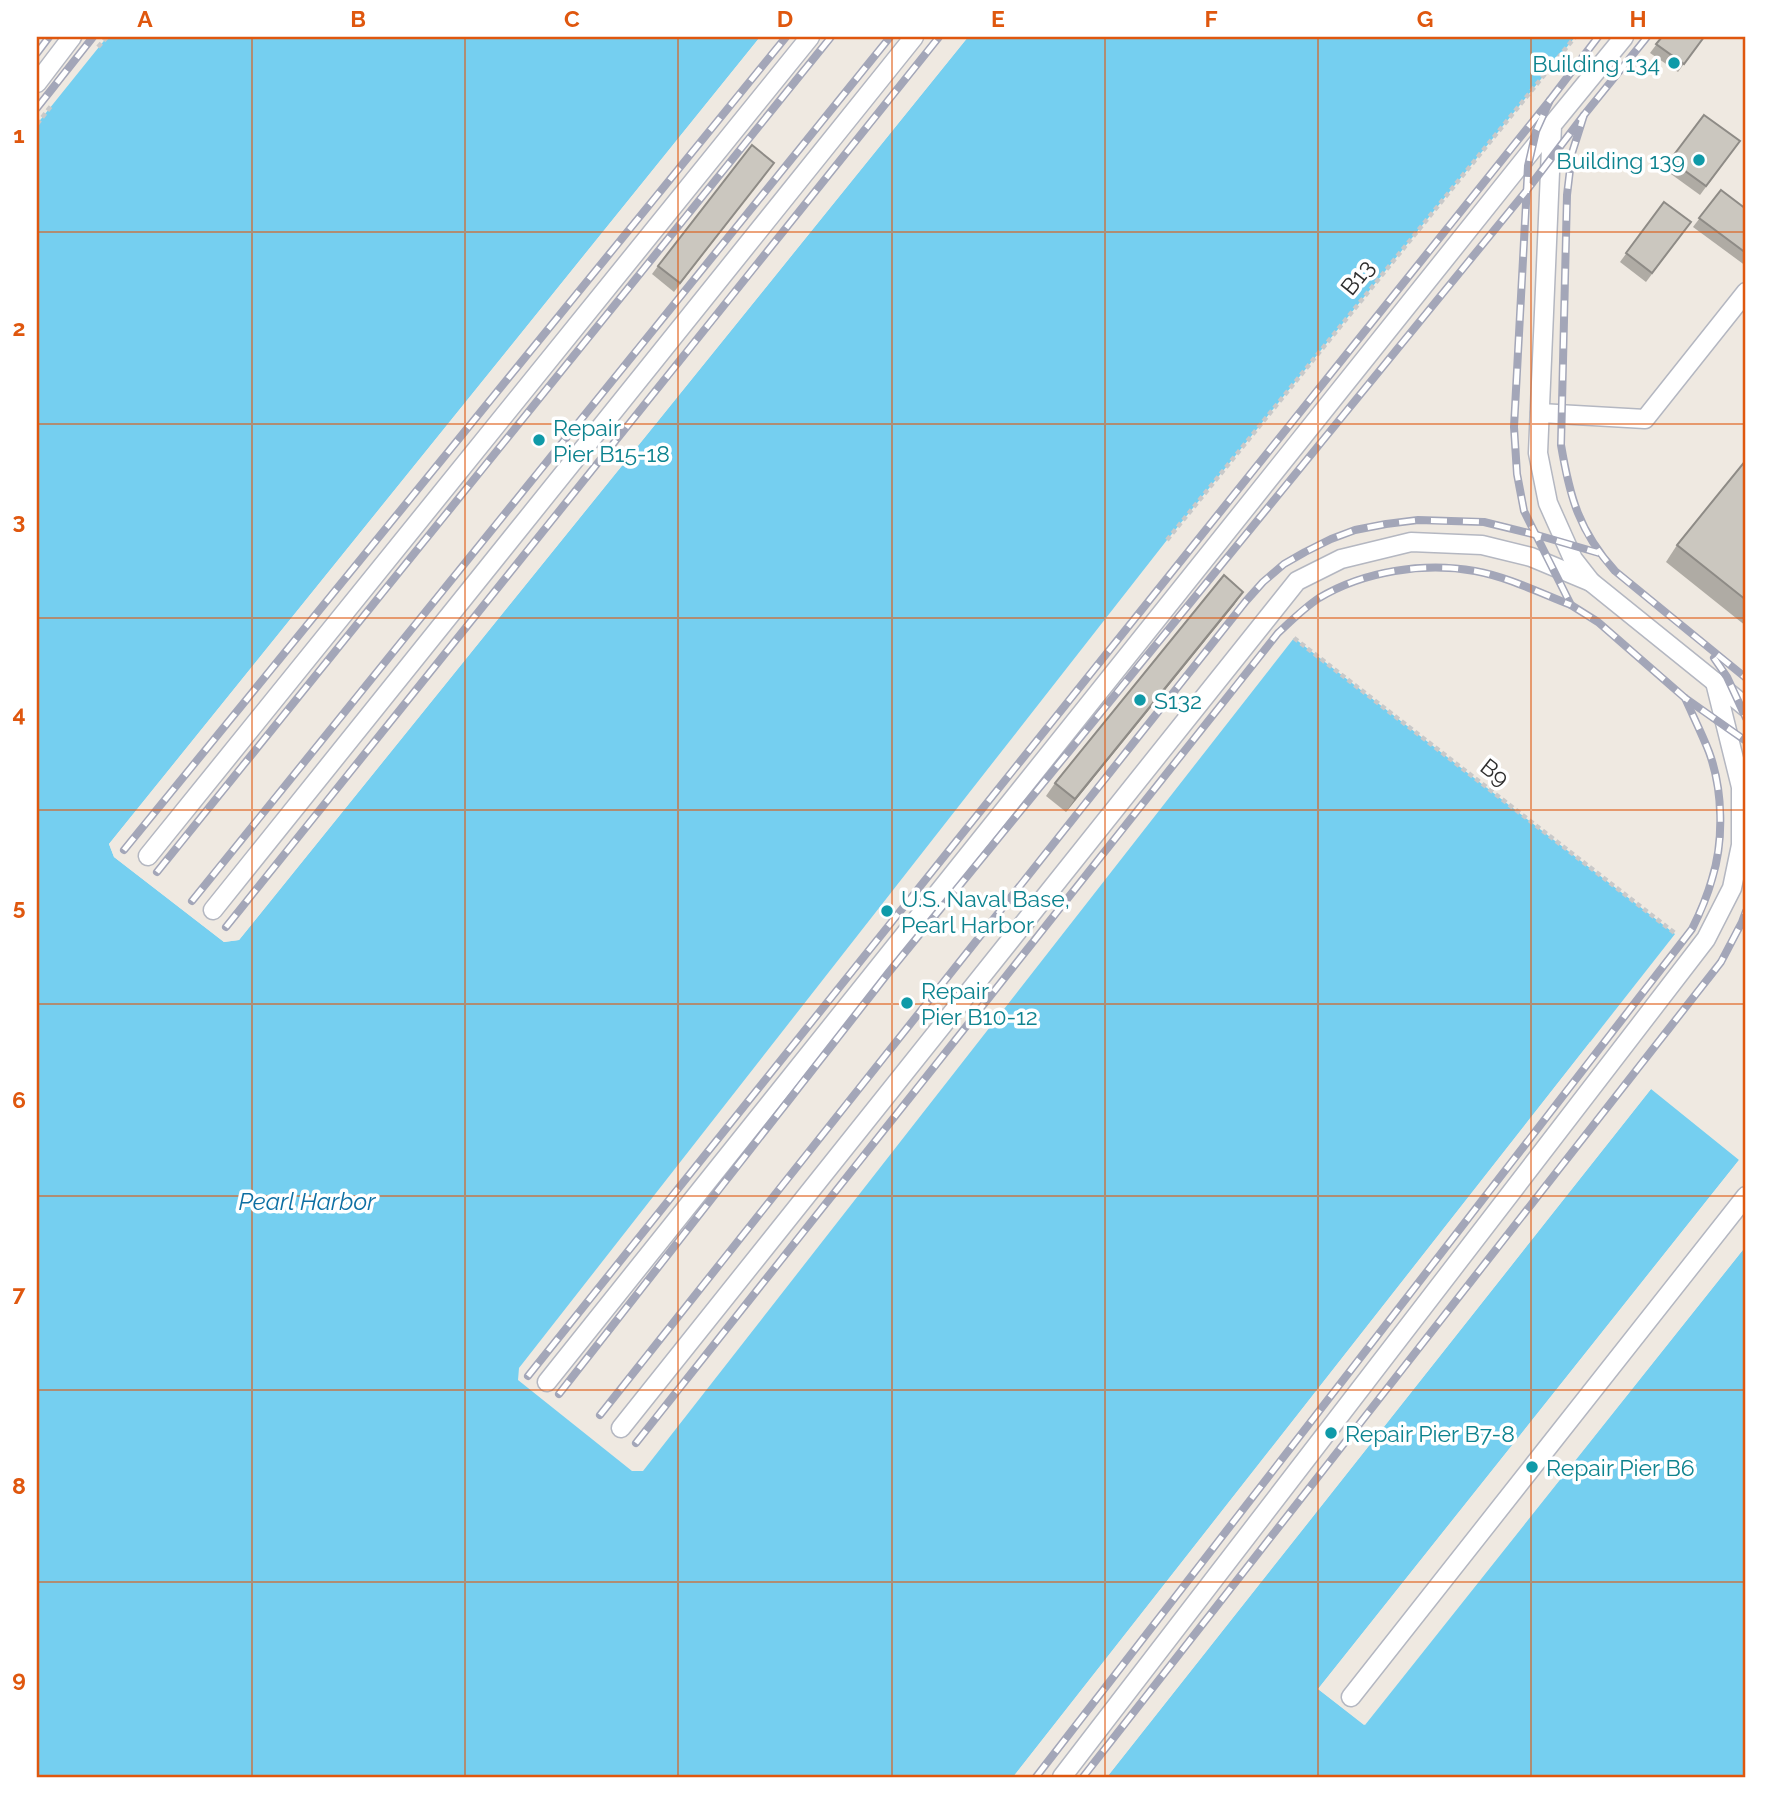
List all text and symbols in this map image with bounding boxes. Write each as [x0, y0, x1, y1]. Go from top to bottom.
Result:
text: A [137, 5, 153, 32]
text: B [350, 5, 366, 32]
text: C [564, 5, 580, 32]
text: D [777, 5, 793, 32]
text: E [991, 5, 1005, 32]
text: F [1204, 5, 1218, 32]
text: G [1417, 5, 1433, 32]
text: H [1629, 5, 1647, 32]
place label: Building 134 [1532, 50, 1660, 77]
marker: Building 134 [1666, 55, 1682, 71]
text: 1 [13, 121, 25, 148]
place label: Building 139 [1556, 147, 1685, 174]
marker: Building 139 [1691, 152, 1707, 168]
street label: B13 [1335, 254, 1379, 300]
text: 2 [13, 314, 25, 341]
place label: Repair Pier B15-18 [553, 414, 670, 467]
marker: Repair Pier B15-18 [531, 432, 547, 448]
text: 3 [13, 507, 25, 534]
place label: S132 [1154, 687, 1202, 714]
marker: S132 [1132, 692, 1148, 708]
text: 4 [12, 700, 26, 727]
street label: B9 [1475, 752, 1515, 792]
place label: U.S. Naval Base, Pearl Harbor [901, 885, 1070, 938]
text: 5 [13, 893, 26, 920]
marker: U.S. Naval Base, Pearl Harbor [879, 903, 895, 919]
place label: Repair Pier B10-12 [921, 977, 1038, 1030]
marker: Repair Pier B10-12 [899, 995, 915, 1011]
text: 6 [12, 1086, 26, 1113]
water label: Pearl Harbor [239, 1187, 376, 1216]
text: 7 [13, 1279, 26, 1306]
place label: Repair Pier B7-8 [1345, 1420, 1515, 1447]
marker: Repair Pier B7-8 [1323, 1425, 1339, 1441]
place label: Repair Pier B6 [1546, 1454, 1695, 1481]
marker: Repair Pier B6 [1524, 1459, 1540, 1475]
text: 8 [12, 1472, 26, 1499]
text: 9 [12, 1665, 26, 1692]

